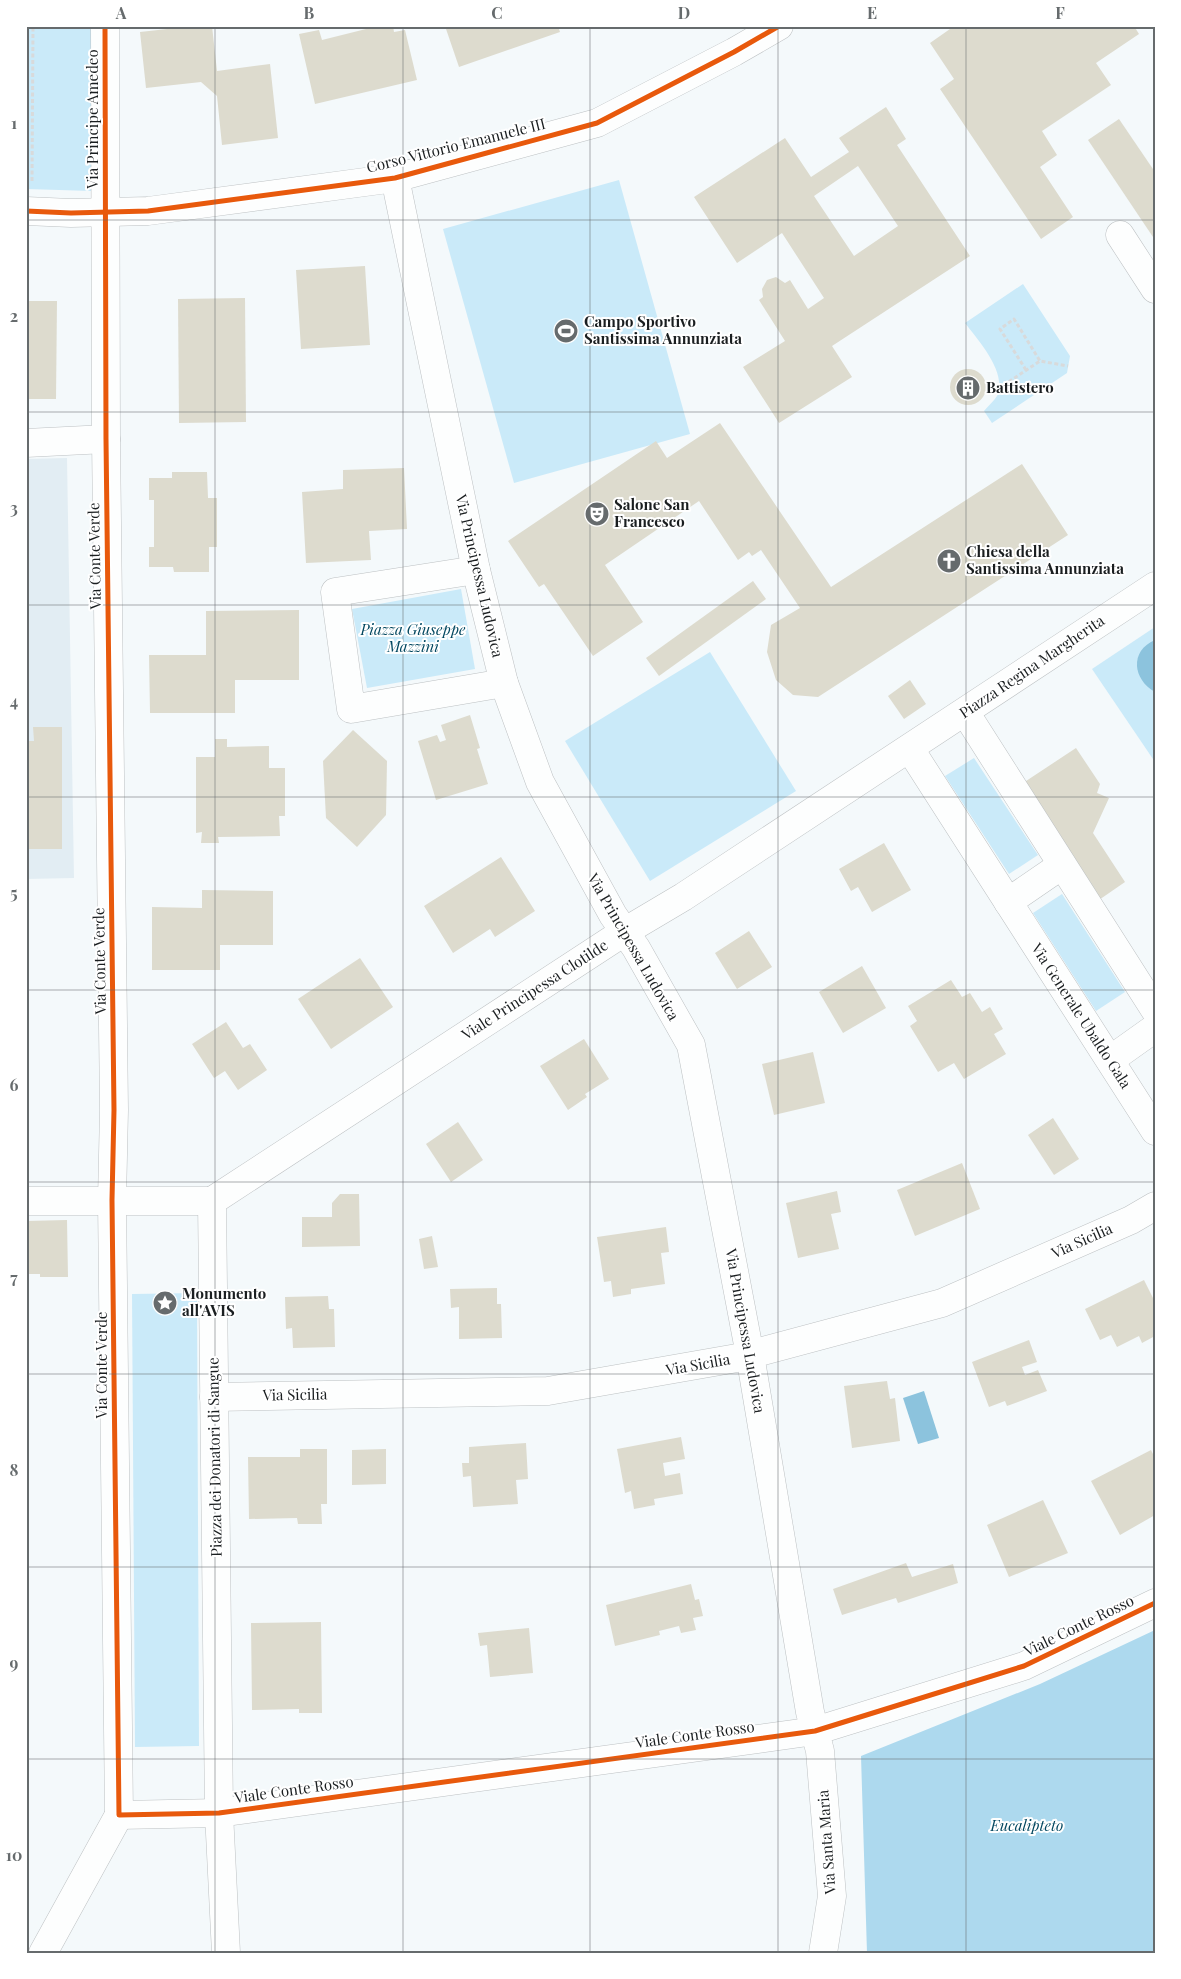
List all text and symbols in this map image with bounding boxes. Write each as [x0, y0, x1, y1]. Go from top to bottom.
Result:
text: A [115, 2, 127, 23]
text: B [304, 2, 315, 23]
text: C [491, 2, 503, 23]
text: D [678, 2, 690, 23]
text: E [867, 2, 877, 23]
text: F [1055, 2, 1065, 23]
street label: Via Principe Amedeo [82, 49, 102, 190]
text: 1 [11, 112, 17, 133]
street label: Corso Vittorio Emanuele III [364, 113, 547, 177]
text: 2 [10, 305, 18, 326]
place label: Campo Sportivo Santissima Annunziata [584, 311, 742, 348]
sports icon: Campo Sportivo Santissima Annunziata [553, 318, 579, 344]
building icon: Battistero [955, 375, 981, 401]
place label: Battistero [986, 377, 1054, 397]
street label: Via Principessa Ludovica [451, 491, 509, 660]
place label: Salone San Francesco [614, 494, 690, 531]
text: 3 [10, 497, 18, 518]
theatre icon: Salone San Francesco [584, 501, 610, 527]
street label: Via Conte Verde [83, 502, 105, 611]
place label: Chiesa della Santissima Annunziata [966, 541, 1124, 578]
church icon: Chiesa della Santissima Annunziata [936, 548, 962, 574]
street label: Piazza Regina Margherita [955, 610, 1108, 722]
park label: Piazza Giuseppe Mazzini [360, 619, 466, 656]
text: 4 [10, 690, 18, 711]
street label: Via Principessa Ludovica [583, 869, 684, 1024]
text: 5 [10, 882, 18, 903]
street label: Via Conte Verde [88, 907, 110, 1016]
street label: Viale Principessa Clotilde [457, 934, 611, 1045]
street label: Via Generale Ubaldo Gala [1027, 938, 1137, 1092]
text: 6 [10, 1074, 19, 1095]
street label: Via Sicilia [1047, 1218, 1116, 1263]
street label: Via Principessa Ludovica [722, 1246, 770, 1415]
text: 7 [10, 1267, 18, 1288]
place label: Monumento all'AVIS [182, 1283, 266, 1320]
place icon: Monumento all'AVIS [152, 1290, 178, 1316]
street label: Via Conte Verde [91, 1312, 111, 1419]
street label: Via Sicilia [663, 1348, 732, 1380]
street label: Piazza dei Donatori di Sangue [202, 1357, 226, 1557]
street label: Via Sicilia [261, 1383, 328, 1405]
text: 8 [10, 1459, 19, 1480]
street label: Viale Conte Rosso [1019, 1590, 1137, 1661]
text: 9 [10, 1652, 19, 1673]
street label: Viale Conte Rosso [633, 1716, 756, 1752]
street label: Viale Conte Rosso [232, 1771, 355, 1807]
street label: Via Santa Maria [812, 1789, 840, 1896]
park label: Eucalipteto [990, 1815, 1063, 1835]
text: 10 [6, 1844, 22, 1865]

